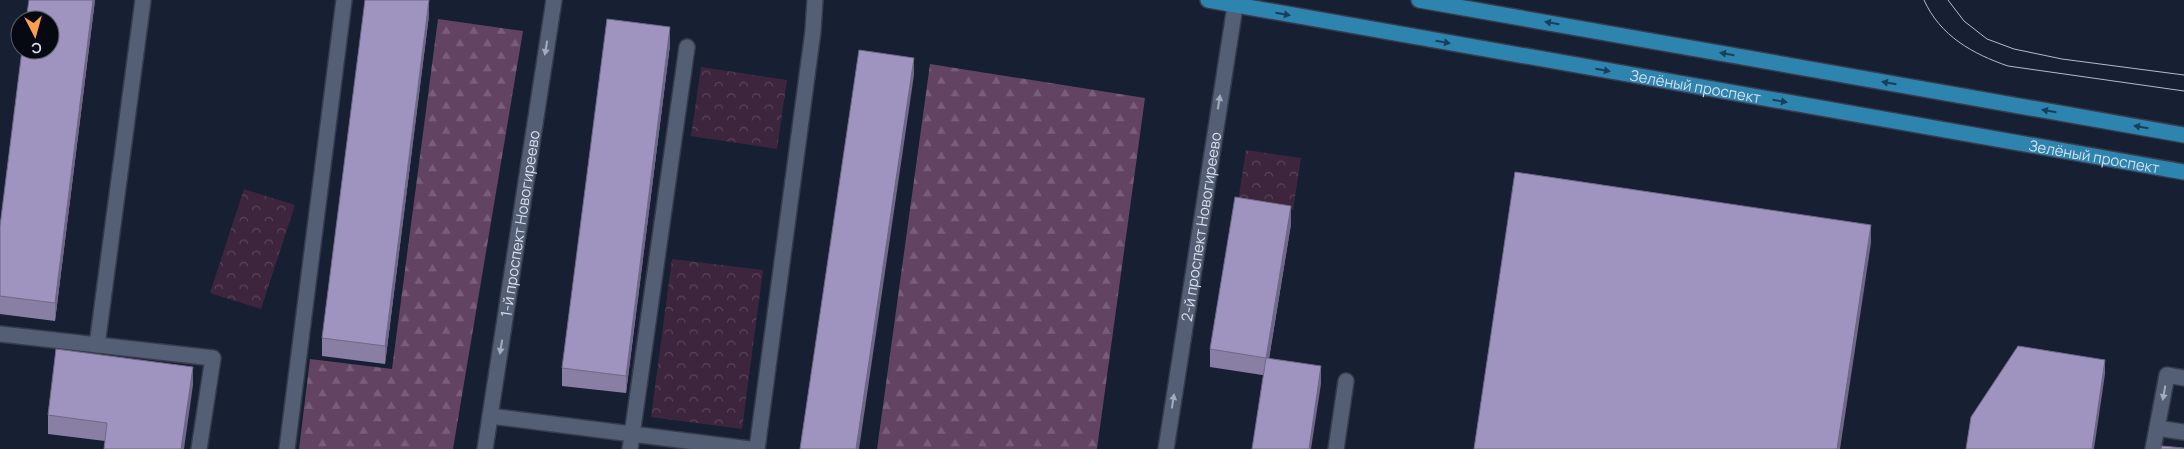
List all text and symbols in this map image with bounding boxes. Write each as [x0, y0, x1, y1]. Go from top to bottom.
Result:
north arrow [10, 10, 60, 60]
one-way arrow [1275, 10, 1291, 18]
one-way arrow [1544, 19, 1560, 27]
text: С [30, 38, 43, 58]
one-way arrow [1435, 39, 1451, 47]
one-way arrow [542, 41, 550, 57]
one-way arrow [1718, 50, 1734, 58]
street label: Зелёный проспект [1628, 64, 1763, 108]
one-way arrow [1595, 67, 1611, 75]
one-way arrow [1881, 78, 1897, 86]
one-way arrow [1216, 94, 1224, 110]
one-way arrow [1773, 98, 1789, 106]
one-way arrow [2041, 106, 2057, 114]
one-way arrow [2132, 122, 2148, 130]
street label: 1-й проспект Новогиреево [495, 129, 544, 319]
street label: 2-й проспект Новогиреево [1176, 130, 1226, 323]
street label: Зелёный проспект [2027, 134, 2162, 178]
one-way arrow [496, 340, 504, 356]
one-way arrow [2159, 386, 2167, 402]
one-way arrow [1169, 392, 1177, 408]

